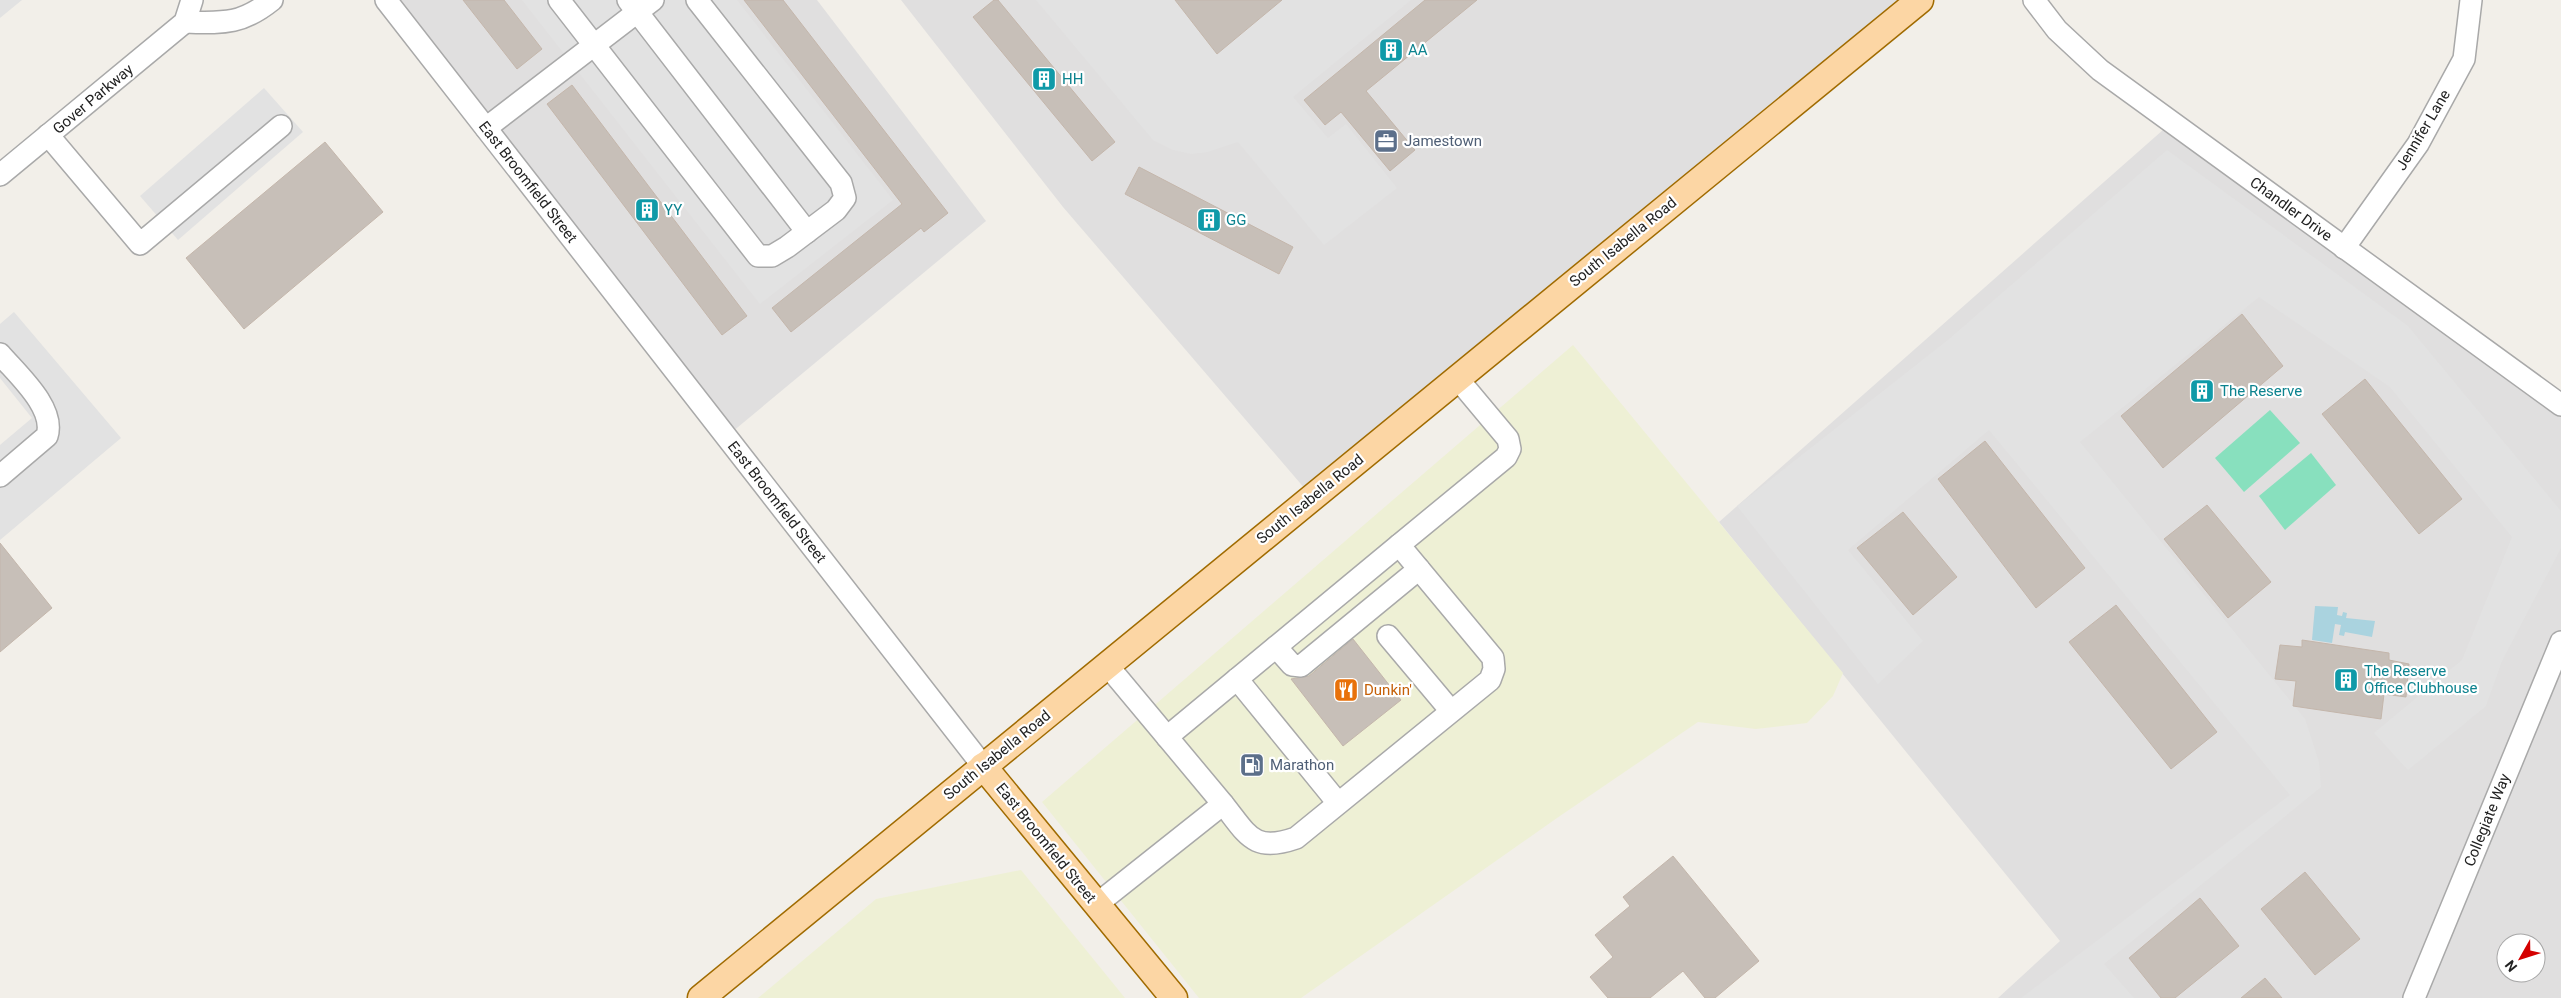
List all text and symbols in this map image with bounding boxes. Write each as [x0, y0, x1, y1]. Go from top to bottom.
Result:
building icon: AA [1378, 37, 1404, 63]
place label: AA [1408, 41, 1428, 59]
street label: Gover Parkway [49, 60, 137, 138]
building icon: HH [1031, 66, 1057, 92]
place label: HH [1062, 70, 1083, 88]
street label: Jennifer Lane [2392, 86, 2454, 174]
street label: East Broomfield Street [475, 118, 581, 246]
office icon: Jamestown [1373, 128, 1399, 154]
place label: Jamestown [1404, 132, 1482, 150]
street label: Chandler Drive [2246, 173, 2336, 245]
street label: South Isabella Road [1566, 193, 1680, 291]
building icon: YY [634, 197, 660, 223]
place label: YY [664, 201, 682, 219]
building icon: GG [1196, 207, 1222, 233]
place label: GG [1226, 211, 1246, 229]
building icon: The Reserve [2189, 378, 2215, 404]
place label: The Reserve [2220, 382, 2302, 400]
street label: East Broomfield Street [724, 438, 830, 566]
street label: South Isabella Road [1253, 450, 1367, 548]
place label: The Reserve Office Clubhouse [2364, 662, 2478, 697]
building icon: The Reserve Office Clubhouse [2333, 667, 2359, 693]
restaurant icon: Dunkin' [1333, 677, 1359, 703]
place label: Dunkin' [1364, 681, 1412, 699]
street label: South Isabella Road [940, 706, 1054, 804]
fuel station icon: Marathon [1239, 752, 1265, 778]
place label: Marathon [1270, 756, 1334, 774]
street label: Collegiate Way [2460, 771, 2514, 869]
street label: East Broomfield Street [992, 779, 1100, 907]
north arrow [2496, 933, 2546, 983]
text: N [2502, 957, 2520, 975]

